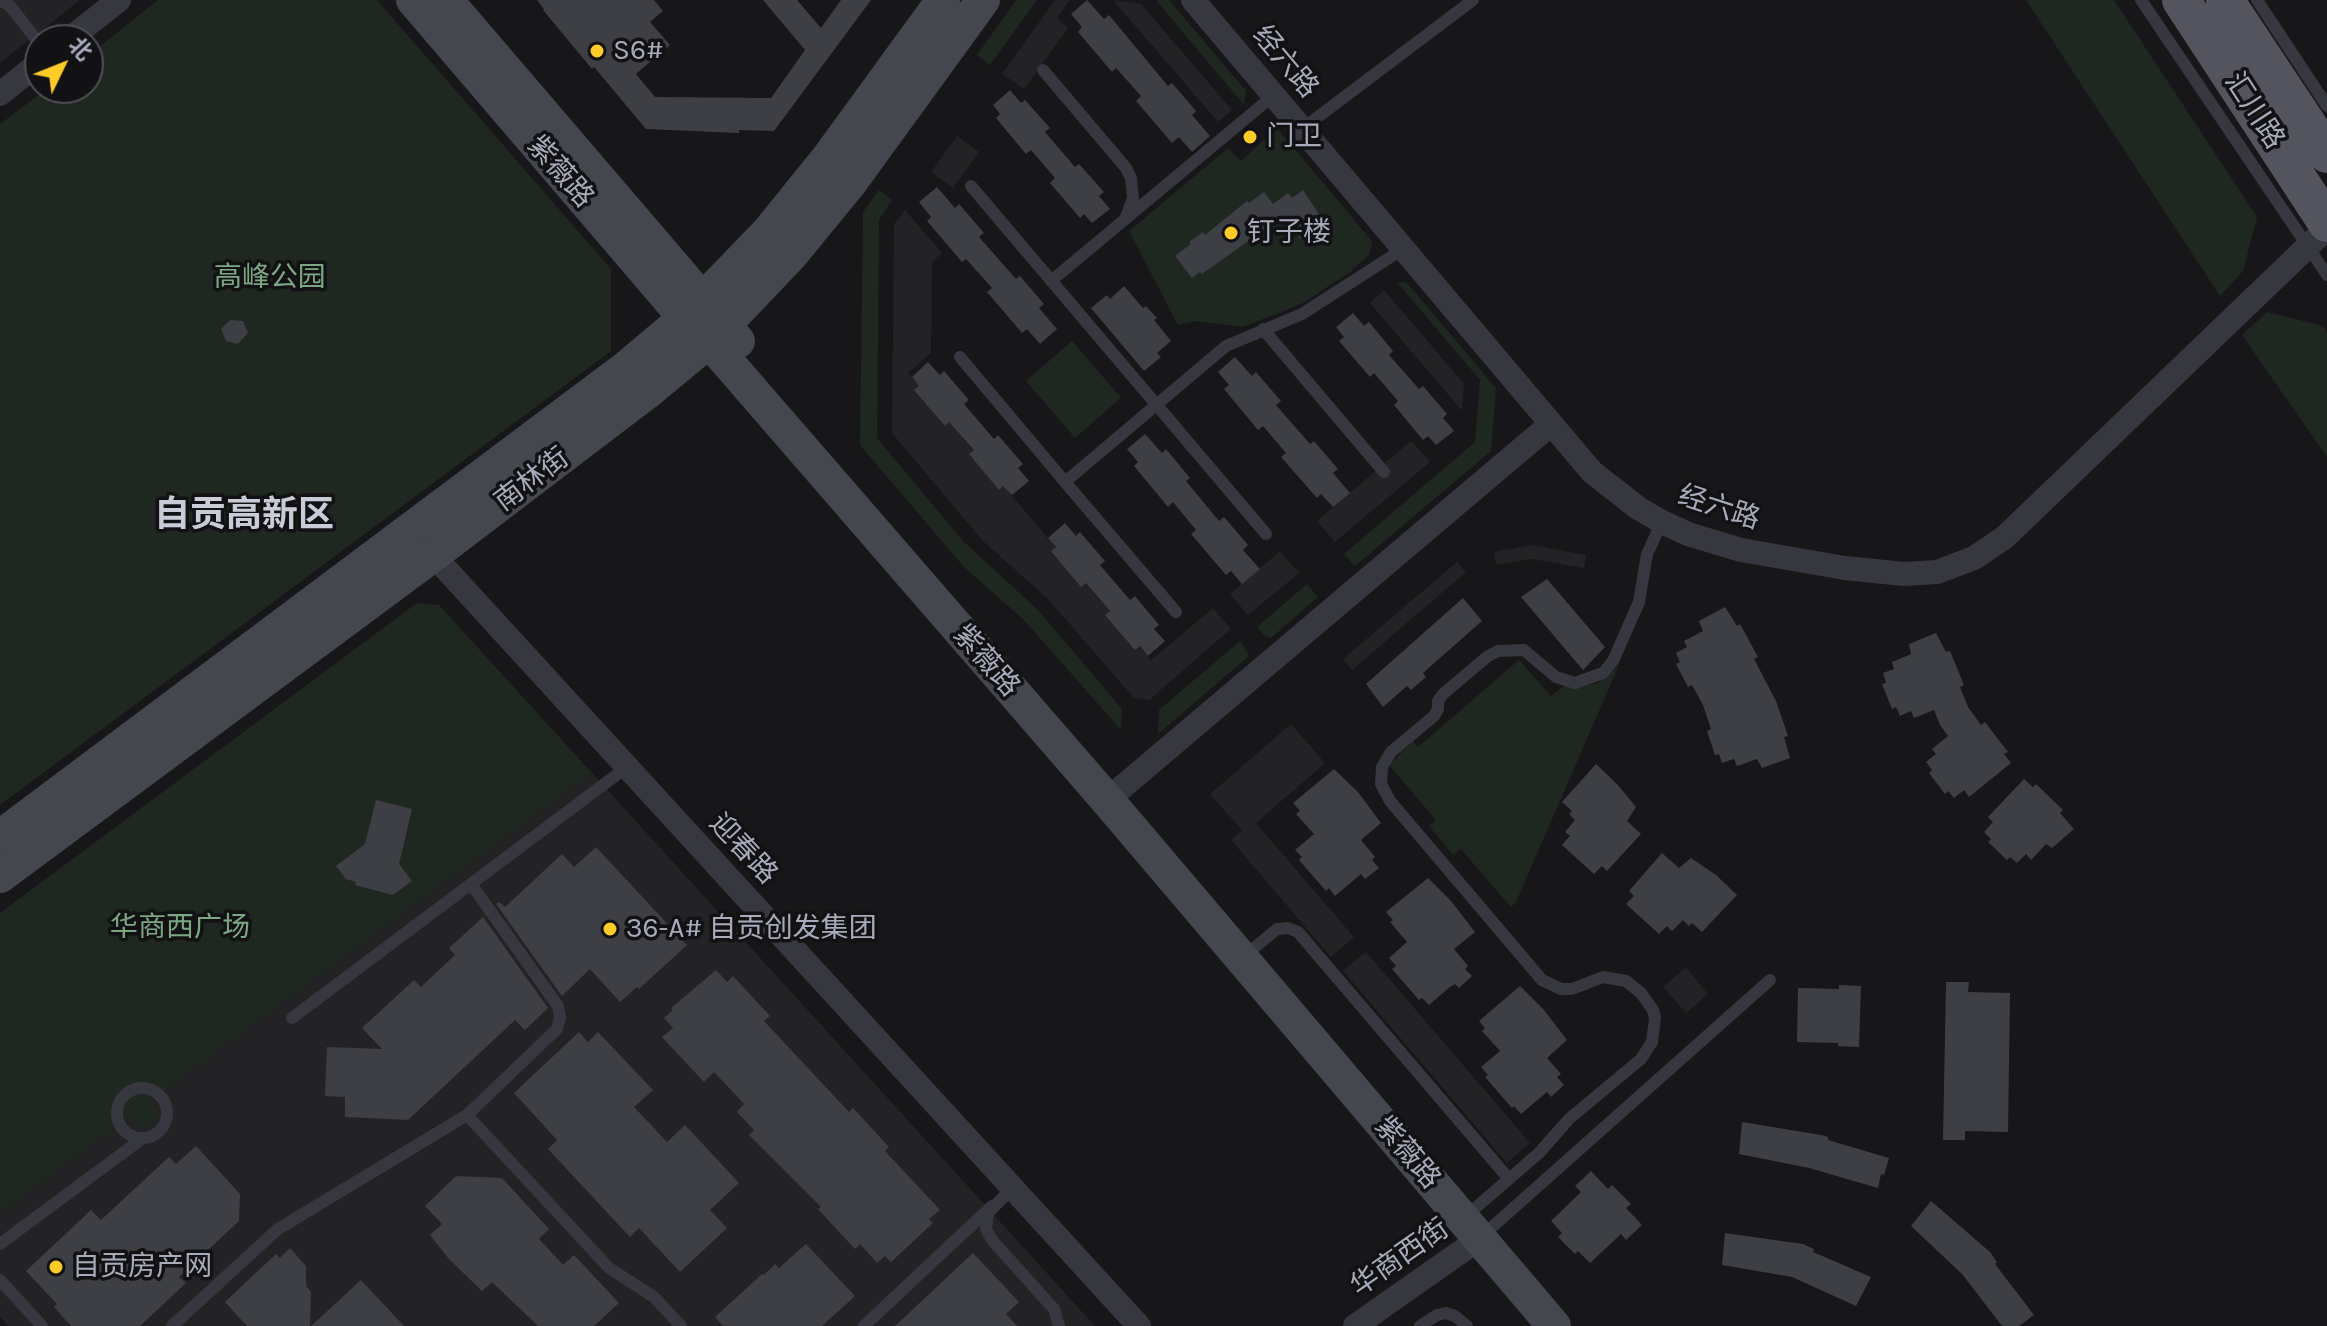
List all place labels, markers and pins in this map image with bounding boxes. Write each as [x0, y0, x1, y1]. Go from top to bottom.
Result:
place label: S6# [613, 34, 663, 68]
marker: S6# [588, 42, 606, 60]
place label: 门卫 [1266, 120, 1322, 154]
marker: 门卫 [1241, 128, 1259, 146]
place label: 钉子楼 [1247, 216, 1331, 250]
marker: 钉子楼 [1222, 224, 1240, 242]
place label: 36-A# 自贡创发集团 [626, 912, 877, 946]
marker: 36-A# 自贡创发集团 [601, 920, 619, 938]
place label: 自贡房产网 [72, 1250, 212, 1284]
marker: 自贡房产网 [47, 1258, 65, 1276]

